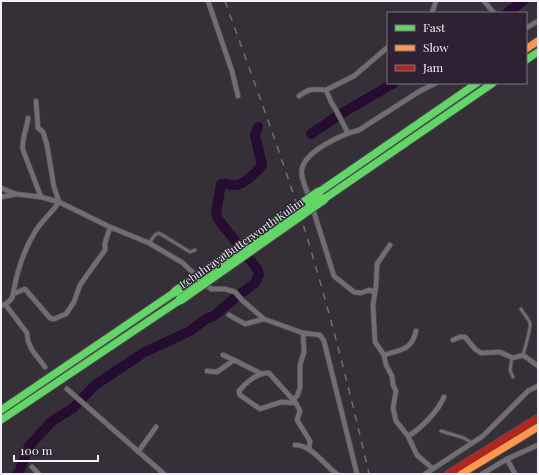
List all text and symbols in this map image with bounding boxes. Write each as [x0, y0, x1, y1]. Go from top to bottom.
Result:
legend [387, 12, 527, 84]
text: Fast [423, 19, 446, 35]
text: Slow [423, 39, 449, 55]
text: Jam [422, 59, 444, 75]
street label: Lebuhraya Butterworth Kulim [176, 194, 306, 292]
scale bar [14, 437, 98, 463]
text: 100 m [20, 442, 53, 458]

